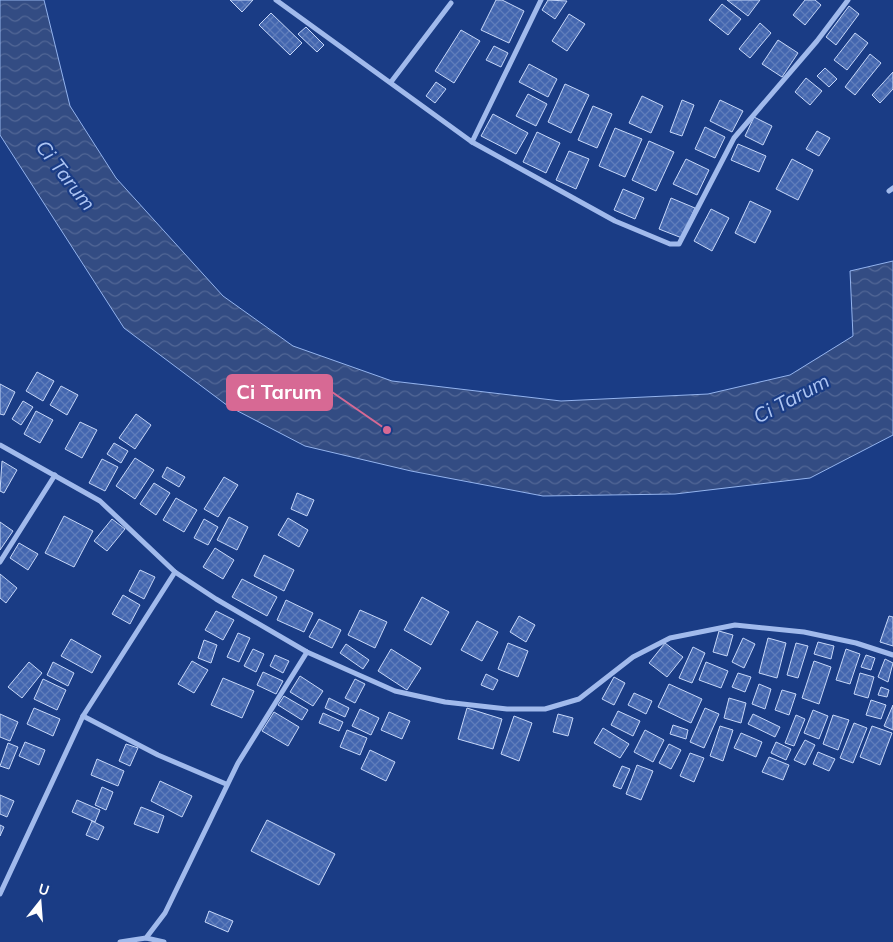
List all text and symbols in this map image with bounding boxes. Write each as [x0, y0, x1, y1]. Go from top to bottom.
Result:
water label: Ci Tarum [31, 135, 101, 215]
water label: Ci Tarum [749, 368, 833, 428]
callout: Ci Tarum [227, 375, 332, 410]
text: Ci Tarum [236, 379, 322, 404]
north arrow [15, 877, 65, 927]
text: U [36, 879, 51, 900]

